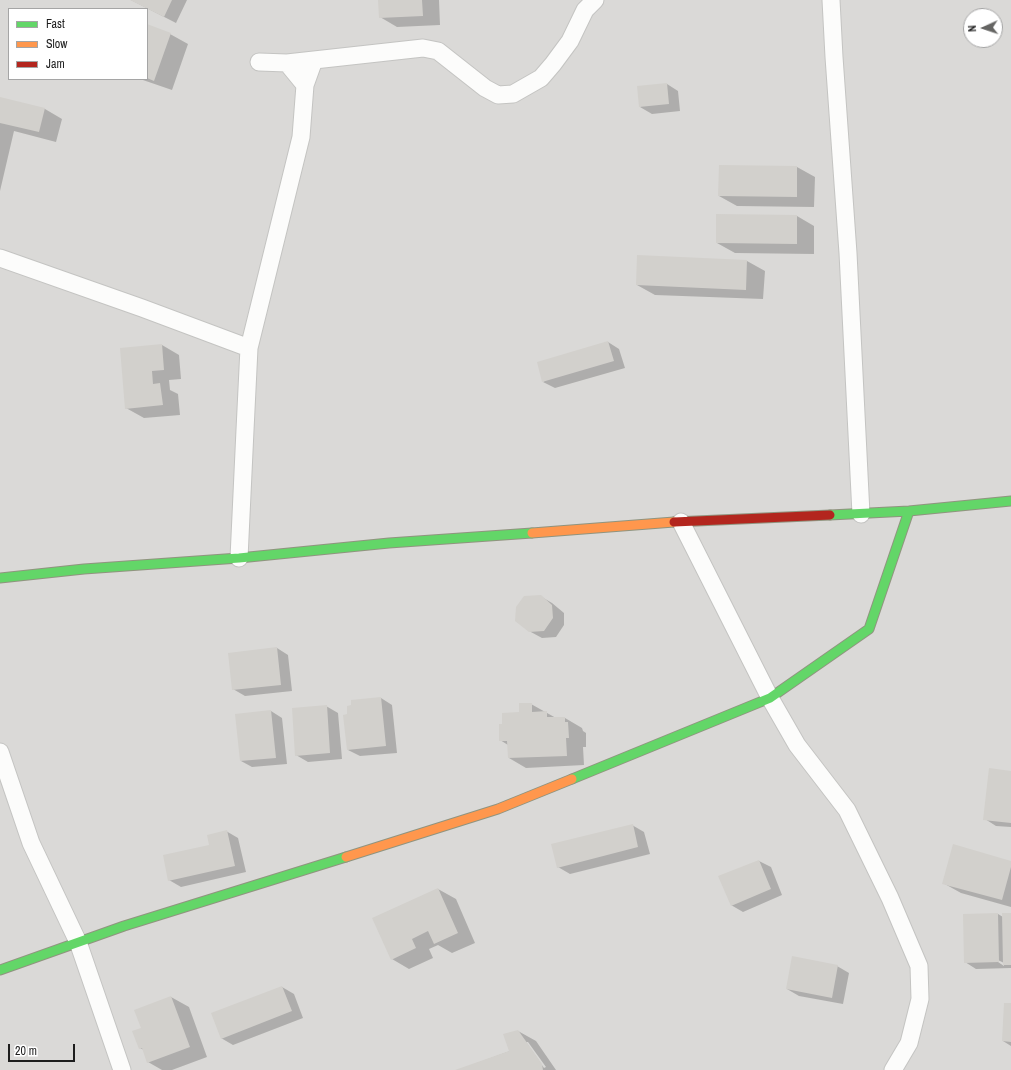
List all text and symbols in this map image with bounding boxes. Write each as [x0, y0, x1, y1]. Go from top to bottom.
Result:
legend [8, 8, 148, 80]
north arrow [963, 8, 1003, 48]
text: Fast [46, 16, 65, 32]
text: N [965, 25, 979, 32]
text: Slow [46, 36, 67, 52]
text: Jam [46, 56, 65, 72]
scale bar [10, 1036, 77, 1062]
text: 20 m [15, 1043, 37, 1059]

